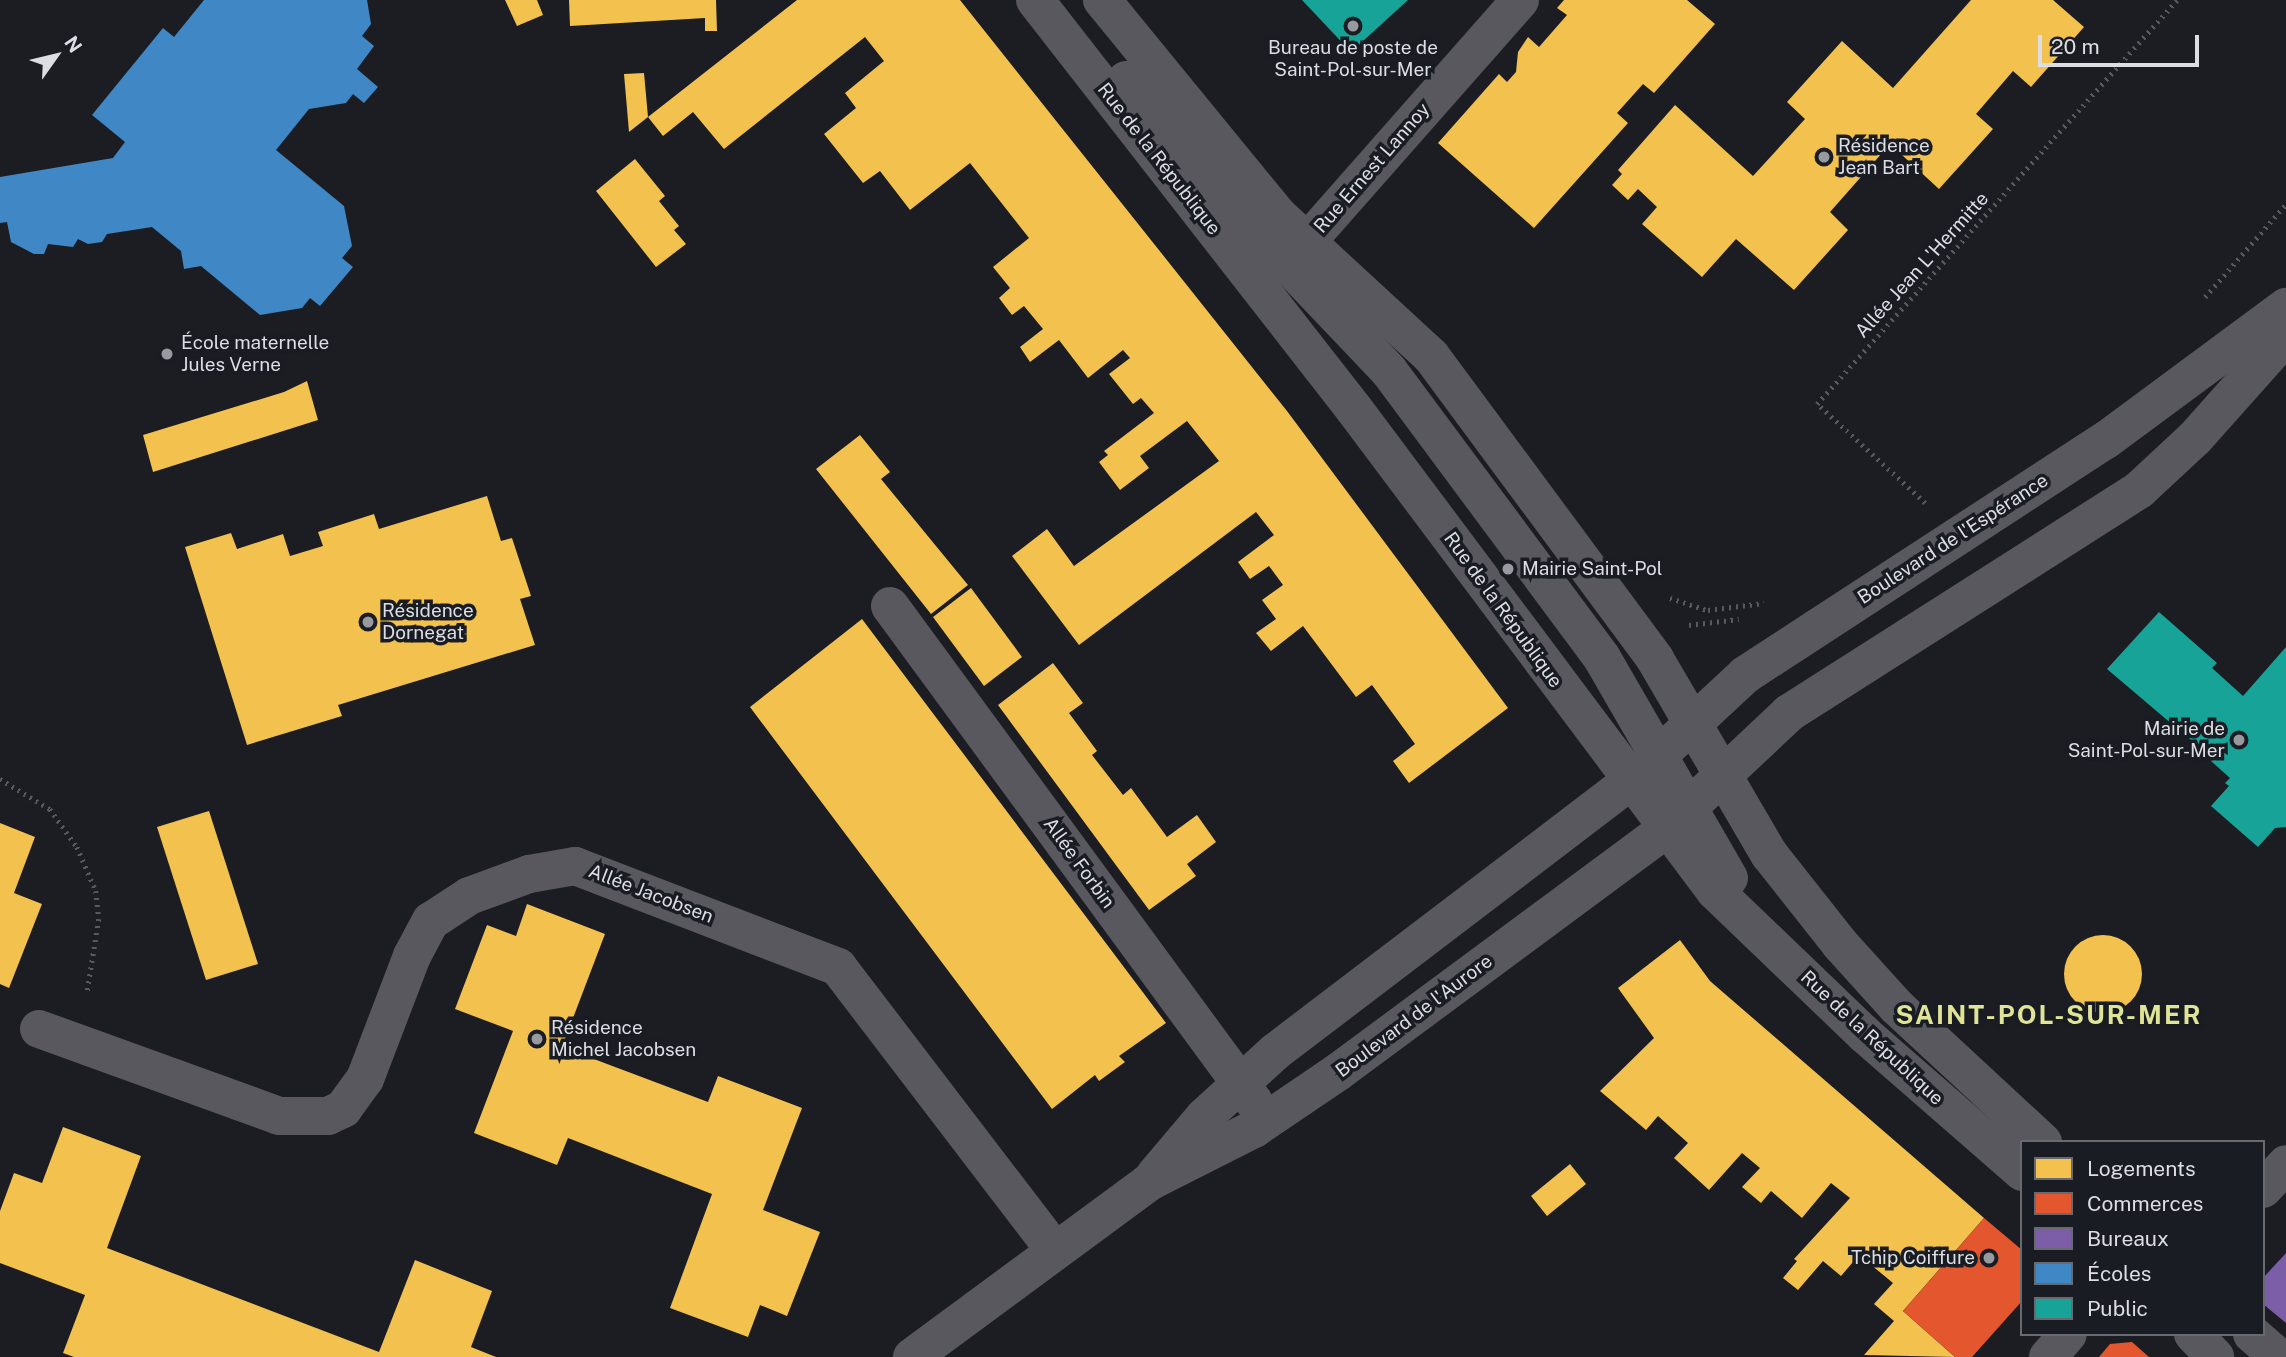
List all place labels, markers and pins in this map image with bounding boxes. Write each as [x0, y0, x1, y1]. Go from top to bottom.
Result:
marker: Bureau de poste de Saint-Pol-sur-Mer [1345, 18, 1361, 34]
place label: Bureau de poste de Saint-Pol-sur-Mer [1268, 37, 1438, 81]
place label: Résidence Jean Bart [1838, 135, 1930, 179]
marker: Résidence Jean Bart [1816, 149, 1832, 165]
place label: École maternelle Jules Verne [181, 332, 329, 376]
marker: École maternelle Jules Verne [159, 346, 175, 362]
place label: Mairie Saint-Pol [1522, 558, 1663, 580]
marker: Mairie Saint-Pol [1500, 561, 1516, 577]
place label: Résidence Dornegat [382, 600, 474, 644]
marker: Résidence Dornegat [360, 614, 376, 630]
place label: Mairie de Saint-Pol-sur-Mer [2068, 718, 2225, 762]
marker: Mairie de Saint-Pol-sur-Mer [2231, 732, 2247, 748]
place label: Résidence Michel Jacobsen [551, 1017, 696, 1061]
marker: Résidence Michel Jacobsen [529, 1031, 545, 1047]
place label: Tchip Coiffure [1851, 1247, 1975, 1269]
marker: Tchip Coiffure [1981, 1250, 1997, 1266]

